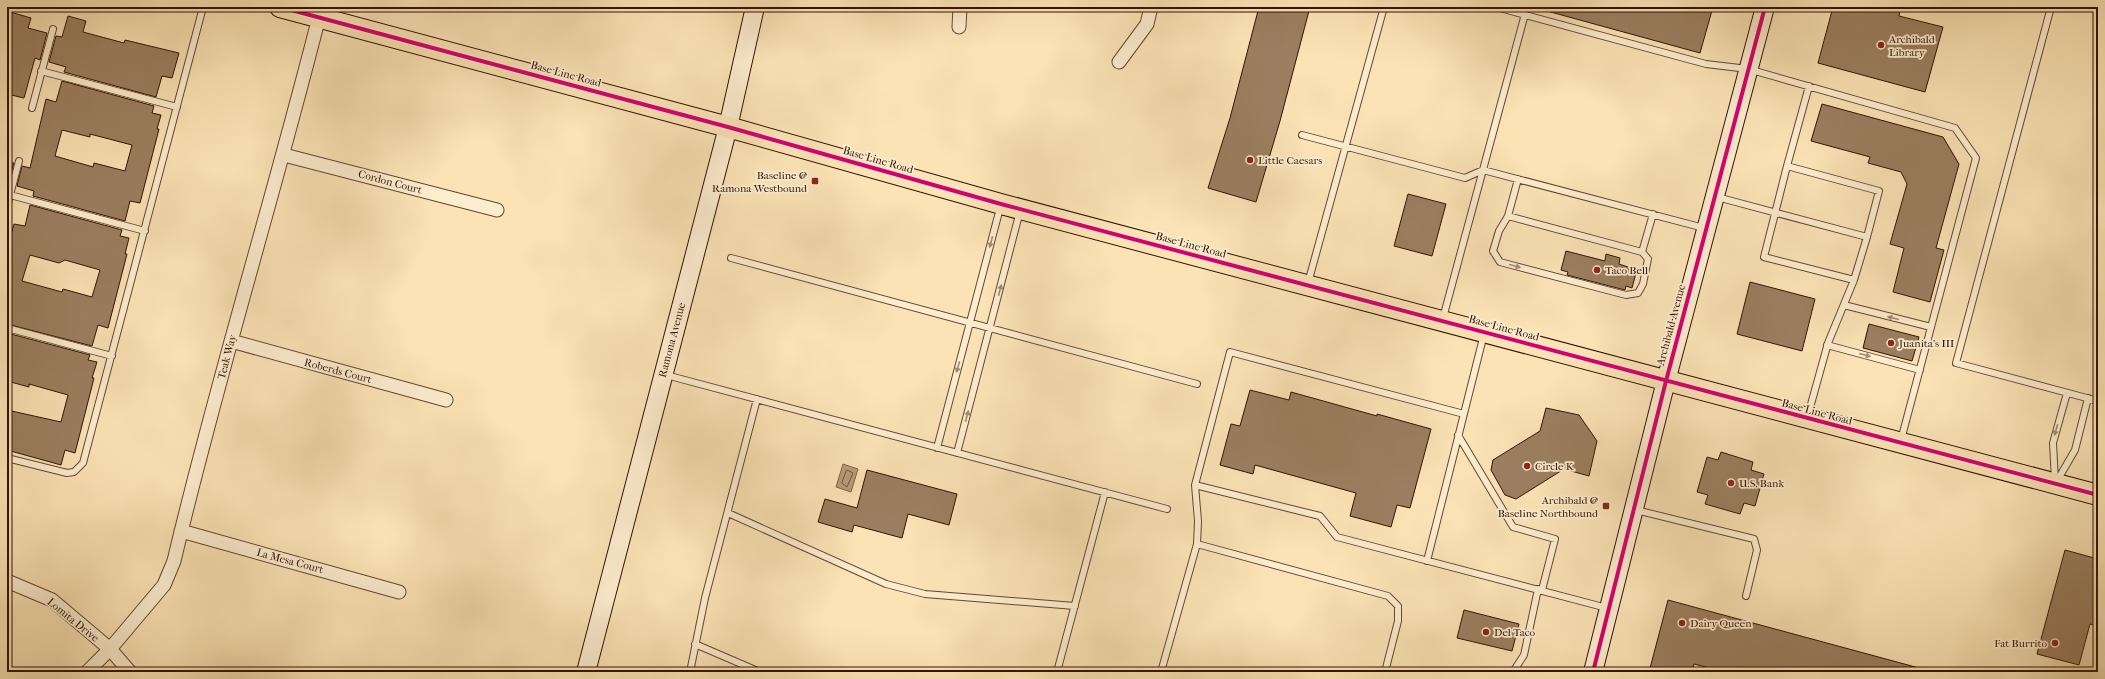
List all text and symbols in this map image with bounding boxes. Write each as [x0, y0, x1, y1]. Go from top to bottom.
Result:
place label: Archibald Library [1888, 33, 1936, 59]
marker: Archibald Library [1876, 40, 1886, 50]
street label: Base Line Road [529, 58, 604, 90]
street label: Base Line Road [841, 144, 916, 177]
place label: Little Caesars [1258, 154, 1322, 167]
marker: Little Caesars [1245, 155, 1255, 165]
street label: Cordon Court [357, 167, 423, 197]
place label: Baseline @ Ramona Westbound [712, 169, 808, 195]
marker: Baseline @ Ramona Westbound [810, 176, 820, 186]
street label: Base Line Road [1154, 229, 1229, 261]
one-way arrow [988, 236, 994, 248]
one-way arrow [1509, 263, 1522, 269]
place label: Taco Bell [1605, 264, 1648, 277]
marker: Taco Bell [1592, 265, 1602, 275]
street label: Archibald Avenue [1654, 282, 1688, 368]
one-way arrow [997, 284, 1003, 296]
street label: Ramona Avenue [656, 301, 688, 379]
street label: Base Line Road [1467, 312, 1542, 344]
one-way arrow [1887, 314, 1900, 320]
street label: Teak Way [215, 332, 240, 381]
place label: Juanita's III [1898, 337, 1955, 350]
marker: Juanita's III [1886, 338, 1896, 348]
one-way arrow [1859, 352, 1871, 358]
street label: Roberds Court [303, 356, 373, 386]
one-way arrow [955, 362, 961, 374]
street label: Base Line Road [1780, 396, 1855, 428]
one-way arrow [964, 409, 970, 422]
one-way arrow [2053, 424, 2059, 436]
place label: Circle K [1535, 460, 1575, 473]
marker: Circle K [1522, 461, 1532, 471]
place label: U.S. Bank [1739, 477, 1784, 490]
marker: U.S. Bank [1726, 478, 1736, 488]
place label: Archibald @ Baseline Northbound [1498, 494, 1599, 520]
marker: Archibald @ Baseline Northbound [1601, 501, 1611, 511]
street label: La Mesa Court [255, 546, 325, 576]
street label: Lomita Drive [45, 595, 102, 645]
place label: Dairy Queen [1690, 617, 1752, 630]
marker: Dairy Queen [1677, 618, 1687, 628]
place label: Del Taco [1494, 626, 1536, 639]
marker: Del Taco [1481, 627, 1491, 637]
place label: Fat Burrito [1994, 637, 2047, 650]
marker: Fat Burrito [2050, 638, 2060, 648]

